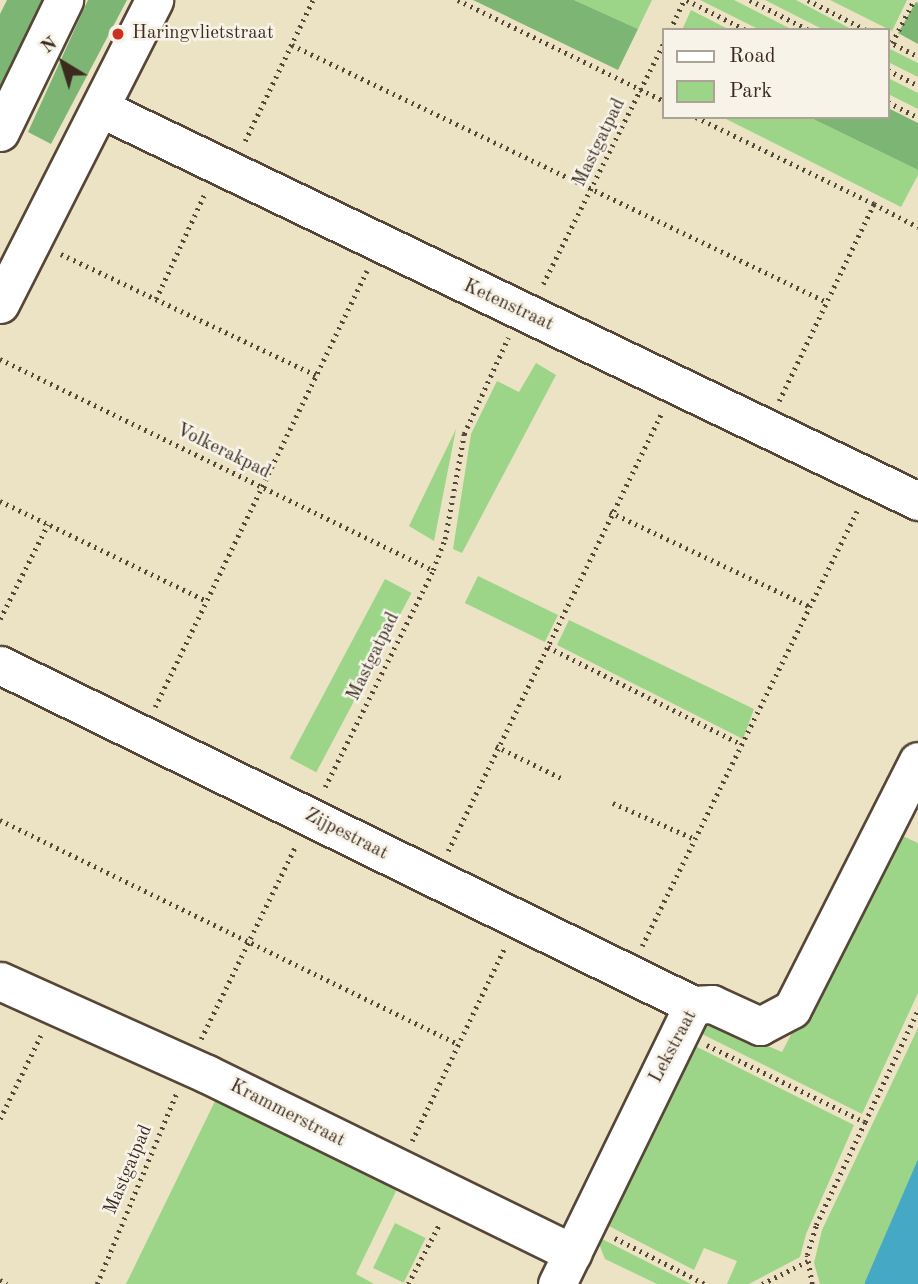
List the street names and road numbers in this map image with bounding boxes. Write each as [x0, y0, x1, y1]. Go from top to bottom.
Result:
street label: Mastgatpad [569, 95, 631, 191]
street label: Ketenstraat [459, 275, 557, 337]
street label: Volkerakpad [172, 419, 274, 485]
street label: Mastgatpad [343, 609, 405, 705]
street label: Zijpestraat [301, 804, 391, 866]
street label: Lekstraat [645, 1007, 703, 1087]
street label: Krammerstraat [226, 1075, 348, 1153]
street label: Mastgatpad [100, 1122, 158, 1218]

